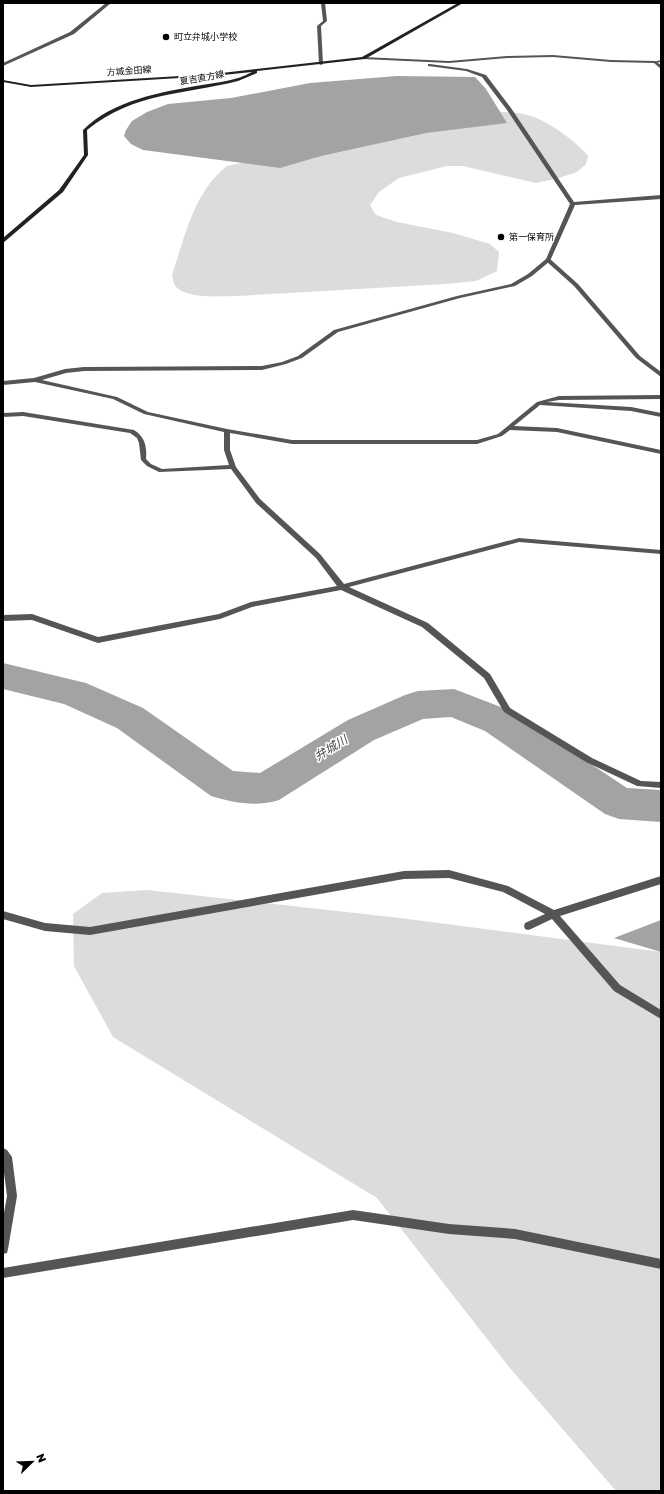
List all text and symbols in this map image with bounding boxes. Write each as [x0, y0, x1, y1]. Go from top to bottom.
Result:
place label: 町立弁城小学校 [174, 31, 237, 42]
marker: 町立弁城小学校 [161, 32, 171, 42]
street label: 方城金田線 [106, 63, 153, 78]
street label: 夏吉直方線 [179, 68, 226, 87]
place label: 第一保育所 [509, 231, 554, 242]
marker: 第一保育所 [496, 232, 506, 242]
water label: 弁城川 [311, 731, 352, 763]
north arrow [12, 1442, 52, 1482]
text: N [34, 1452, 49, 1464]

